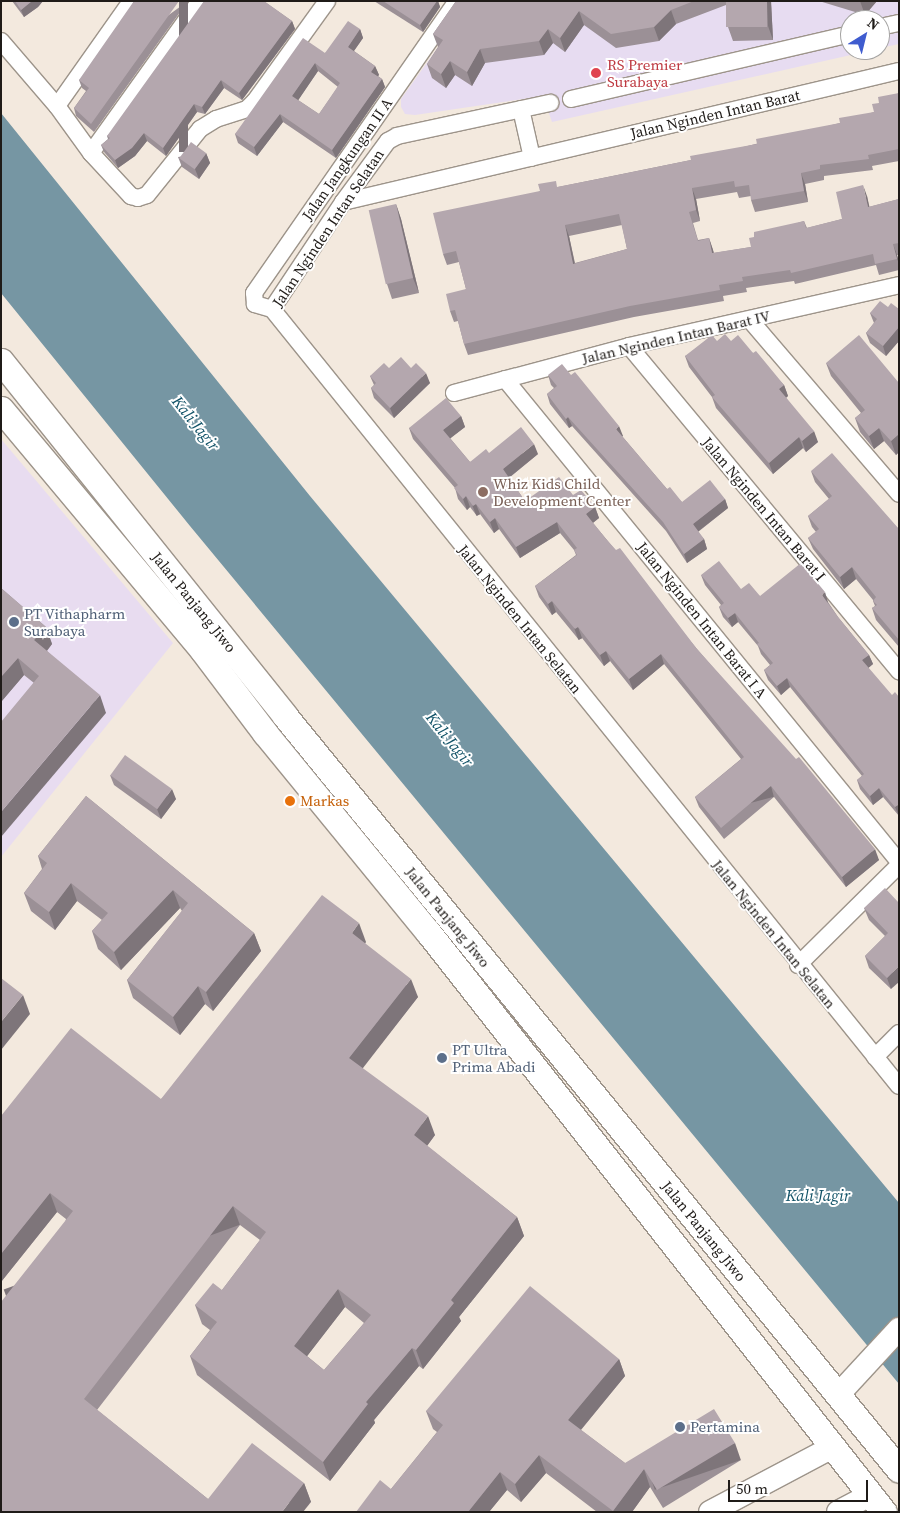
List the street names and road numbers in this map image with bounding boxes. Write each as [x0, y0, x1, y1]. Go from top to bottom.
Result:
street label: Jalan Nginden Intan Barat [629, 86, 801, 142]
street label: Jalan Jangkungan II A [298, 94, 396, 224]
street label: Jalan Nginden Intan Selatan [268, 146, 388, 310]
street label: Jalan Nginden Intan Barat IV [580, 307, 772, 367]
street label: Jalan Nginden Intan Barat I [698, 433, 830, 585]
street label: Jalan Nginden Intan Barat I A [633, 538, 771, 702]
street label: Jalan Nginden Intan Selatan [454, 541, 586, 697]
street label: Jalan Panjang Jiwo [148, 548, 240, 656]
street label: Jalan Nginden Intan Selatan [708, 856, 840, 1012]
street label: Jalan Panjang Jiwo [402, 863, 494, 971]
street label: Jalan Panjang Jiwo [658, 1177, 750, 1285]

